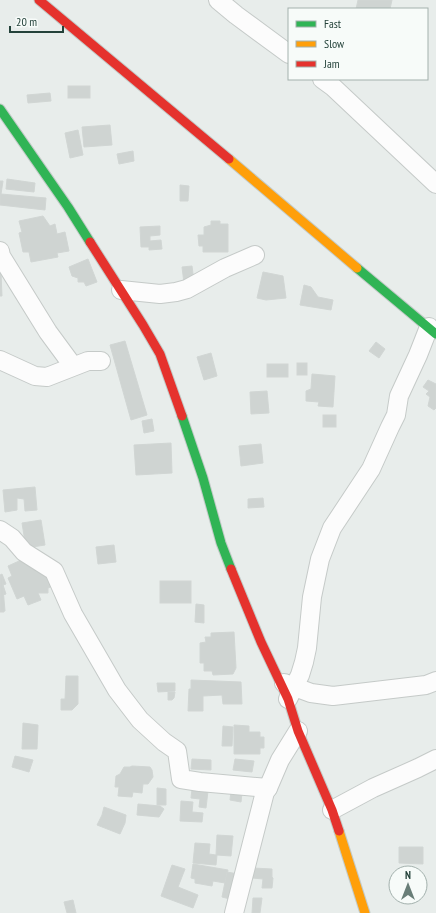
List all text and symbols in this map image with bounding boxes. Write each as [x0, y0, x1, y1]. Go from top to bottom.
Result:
scale bar [10, 8, 63, 34]
legend [288, 8, 428, 80]
text: 20 m [16, 14, 37, 29]
text: Fast [324, 16, 342, 31]
text: Slow [324, 36, 345, 51]
text: Jam [323, 56, 340, 71]
north arrow [388, 865, 428, 905]
text: N [405, 868, 411, 882]

